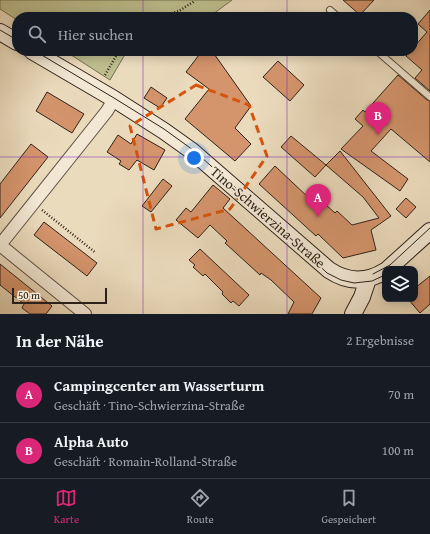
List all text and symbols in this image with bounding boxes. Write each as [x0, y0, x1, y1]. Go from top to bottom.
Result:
search box [12, 12, 418, 56]
icon: search [26, 23, 48, 45]
text: Hier suchen [58, 24, 133, 45]
pin: B [365, 102, 391, 135]
your location [184, 148, 204, 168]
street label: Tino-Schwierzina-Straße [206, 161, 330, 273]
pin: A [305, 184, 331, 217]
map controls [382, 266, 418, 302]
button: layers [382, 266, 418, 302]
scale bar [12, 286, 107, 305]
text: 50 m [18, 287, 40, 303]
text: In der Nähe [16, 328, 104, 353]
text: 2 Ergebnisse [346, 331, 414, 350]
text: Campingcenter am Wasserturm [54, 375, 264, 396]
text: A [25, 385, 33, 404]
text: 70 m [388, 385, 414, 404]
text: Geschäft · Tino-Schwierzina-Straße [54, 396, 245, 415]
text: Alpha Auto [54, 431, 128, 452]
text: B [25, 441, 33, 460]
text: 100 m [382, 441, 414, 460]
text: Geschäft · Romain-Rolland-Straße [54, 452, 237, 471]
tab: Karte [54, 487, 79, 527]
tab: Route [187, 487, 214, 527]
tab: Gespeichert [321, 487, 376, 527]

